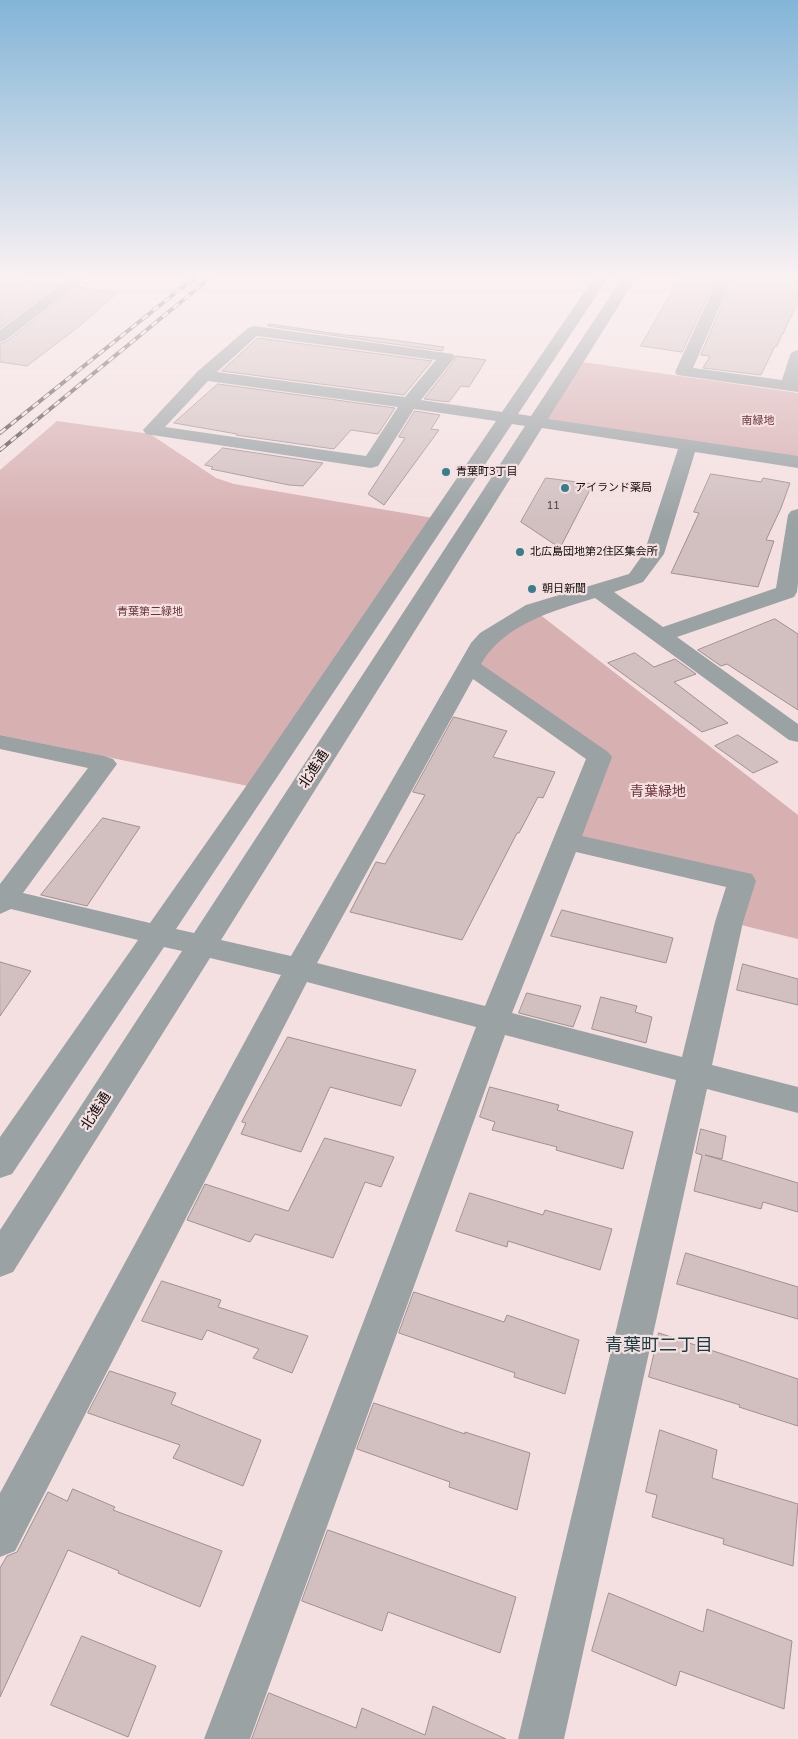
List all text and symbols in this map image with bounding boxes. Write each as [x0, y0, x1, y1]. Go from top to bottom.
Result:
park label: 南緑地 [742, 414, 774, 428]
place label: 青葉町3丁目 [456, 465, 518, 479]
marker: 青葉町3丁目 [440, 466, 452, 478]
place label: アイランド薬局 [575, 481, 652, 495]
marker: アイランド薬局 [559, 482, 571, 494]
house number: 11 [546, 499, 560, 513]
place label: 北広島団地第2住区集会所 [530, 545, 658, 559]
marker: 北広島団地第2住区集会所 [514, 546, 526, 558]
place label: 朝日新聞 [542, 582, 586, 596]
marker: 朝日新聞 [526, 583, 538, 595]
park label: 青葉第二緑地 [117, 605, 183, 619]
street label: 北進通 [296, 747, 332, 791]
park label: 青葉緑地 [630, 784, 686, 800]
street label: 北進通 [78, 1089, 114, 1133]
district label: 青葉町二丁目 [605, 1335, 713, 1357]

